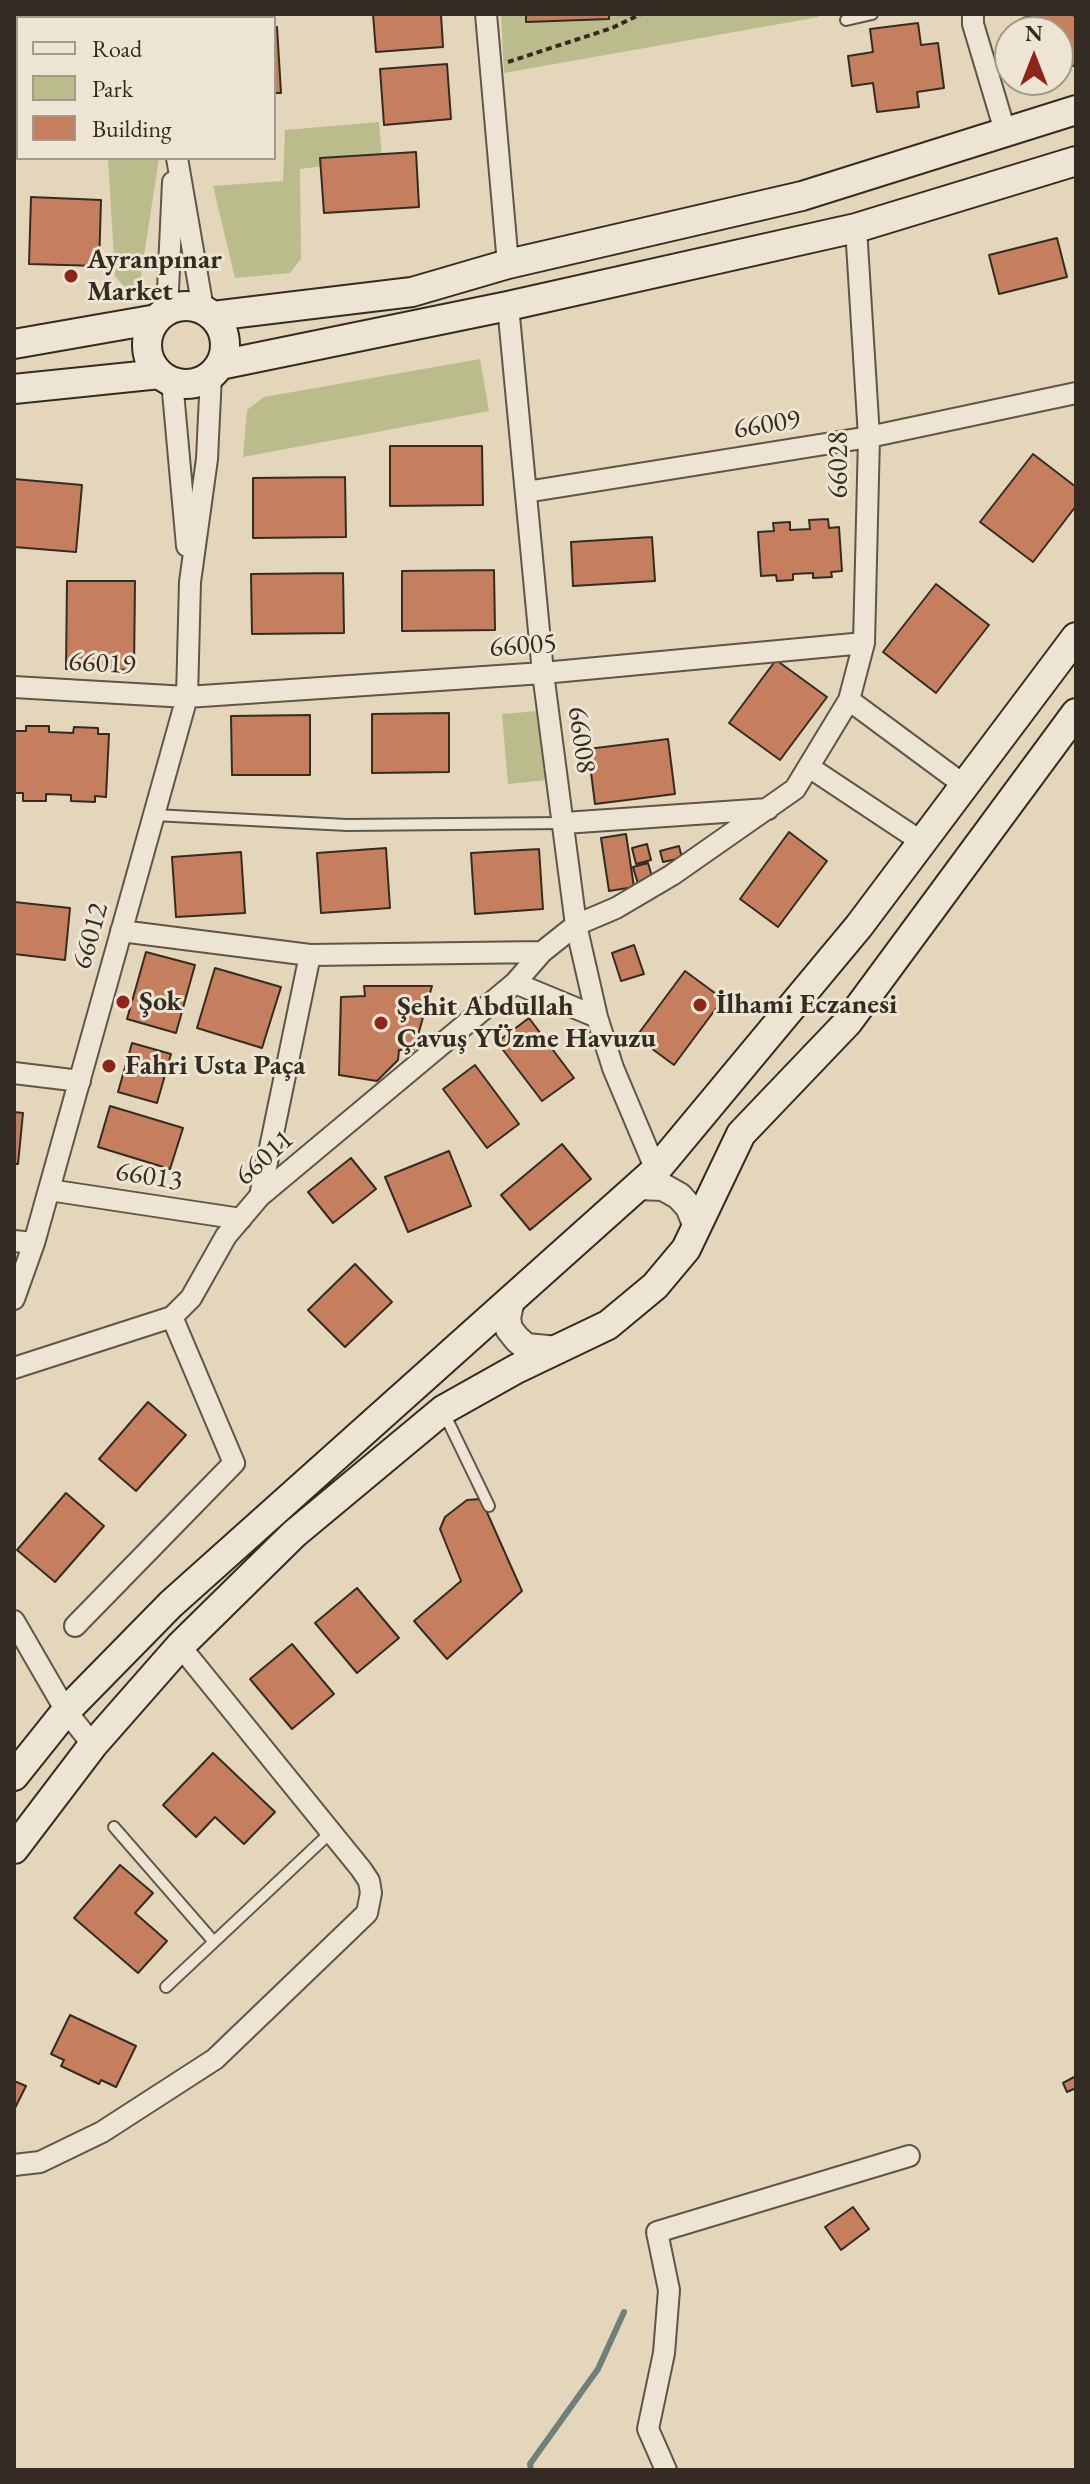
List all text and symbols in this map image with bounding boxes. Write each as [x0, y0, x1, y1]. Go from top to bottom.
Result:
legend [16, 16, 276, 160]
north arrow [994, 16, 1074, 96]
text: N [1025, 19, 1043, 48]
text: Road [92, 33, 142, 64]
text: Park [92, 73, 133, 104]
text: Building [92, 113, 172, 144]
place label: Ayranpınar Market [87, 243, 222, 309]
marker: Ayranpınar Market [62, 267, 80, 285]
street label: 66009 [731, 403, 803, 447]
street label: 66028 [822, 431, 856, 499]
street label: 66005 [488, 627, 558, 665]
street label: 66019 [68, 645, 136, 683]
street label: 66008 [560, 704, 602, 776]
street label: 66012 [66, 899, 116, 973]
place label: Şok [139, 985, 182, 1019]
place label: İlhami Eczanesi [716, 988, 897, 1022]
place label: Şehit Abdullah Çavuş YÜzme Havuzu [397, 990, 656, 1056]
marker: Şok [114, 993, 132, 1011]
marker: İlhami Eczanesi [691, 996, 709, 1014]
marker: Şehit Abdullah Çavuş YÜzme Havuzu [372, 1014, 390, 1032]
place label: Fahri Usta Paça [125, 1049, 305, 1083]
marker: Fahri Usta Paça [100, 1057, 118, 1075]
street label: 66011 [229, 1123, 301, 1193]
street label: 66013 [113, 1155, 185, 1199]

